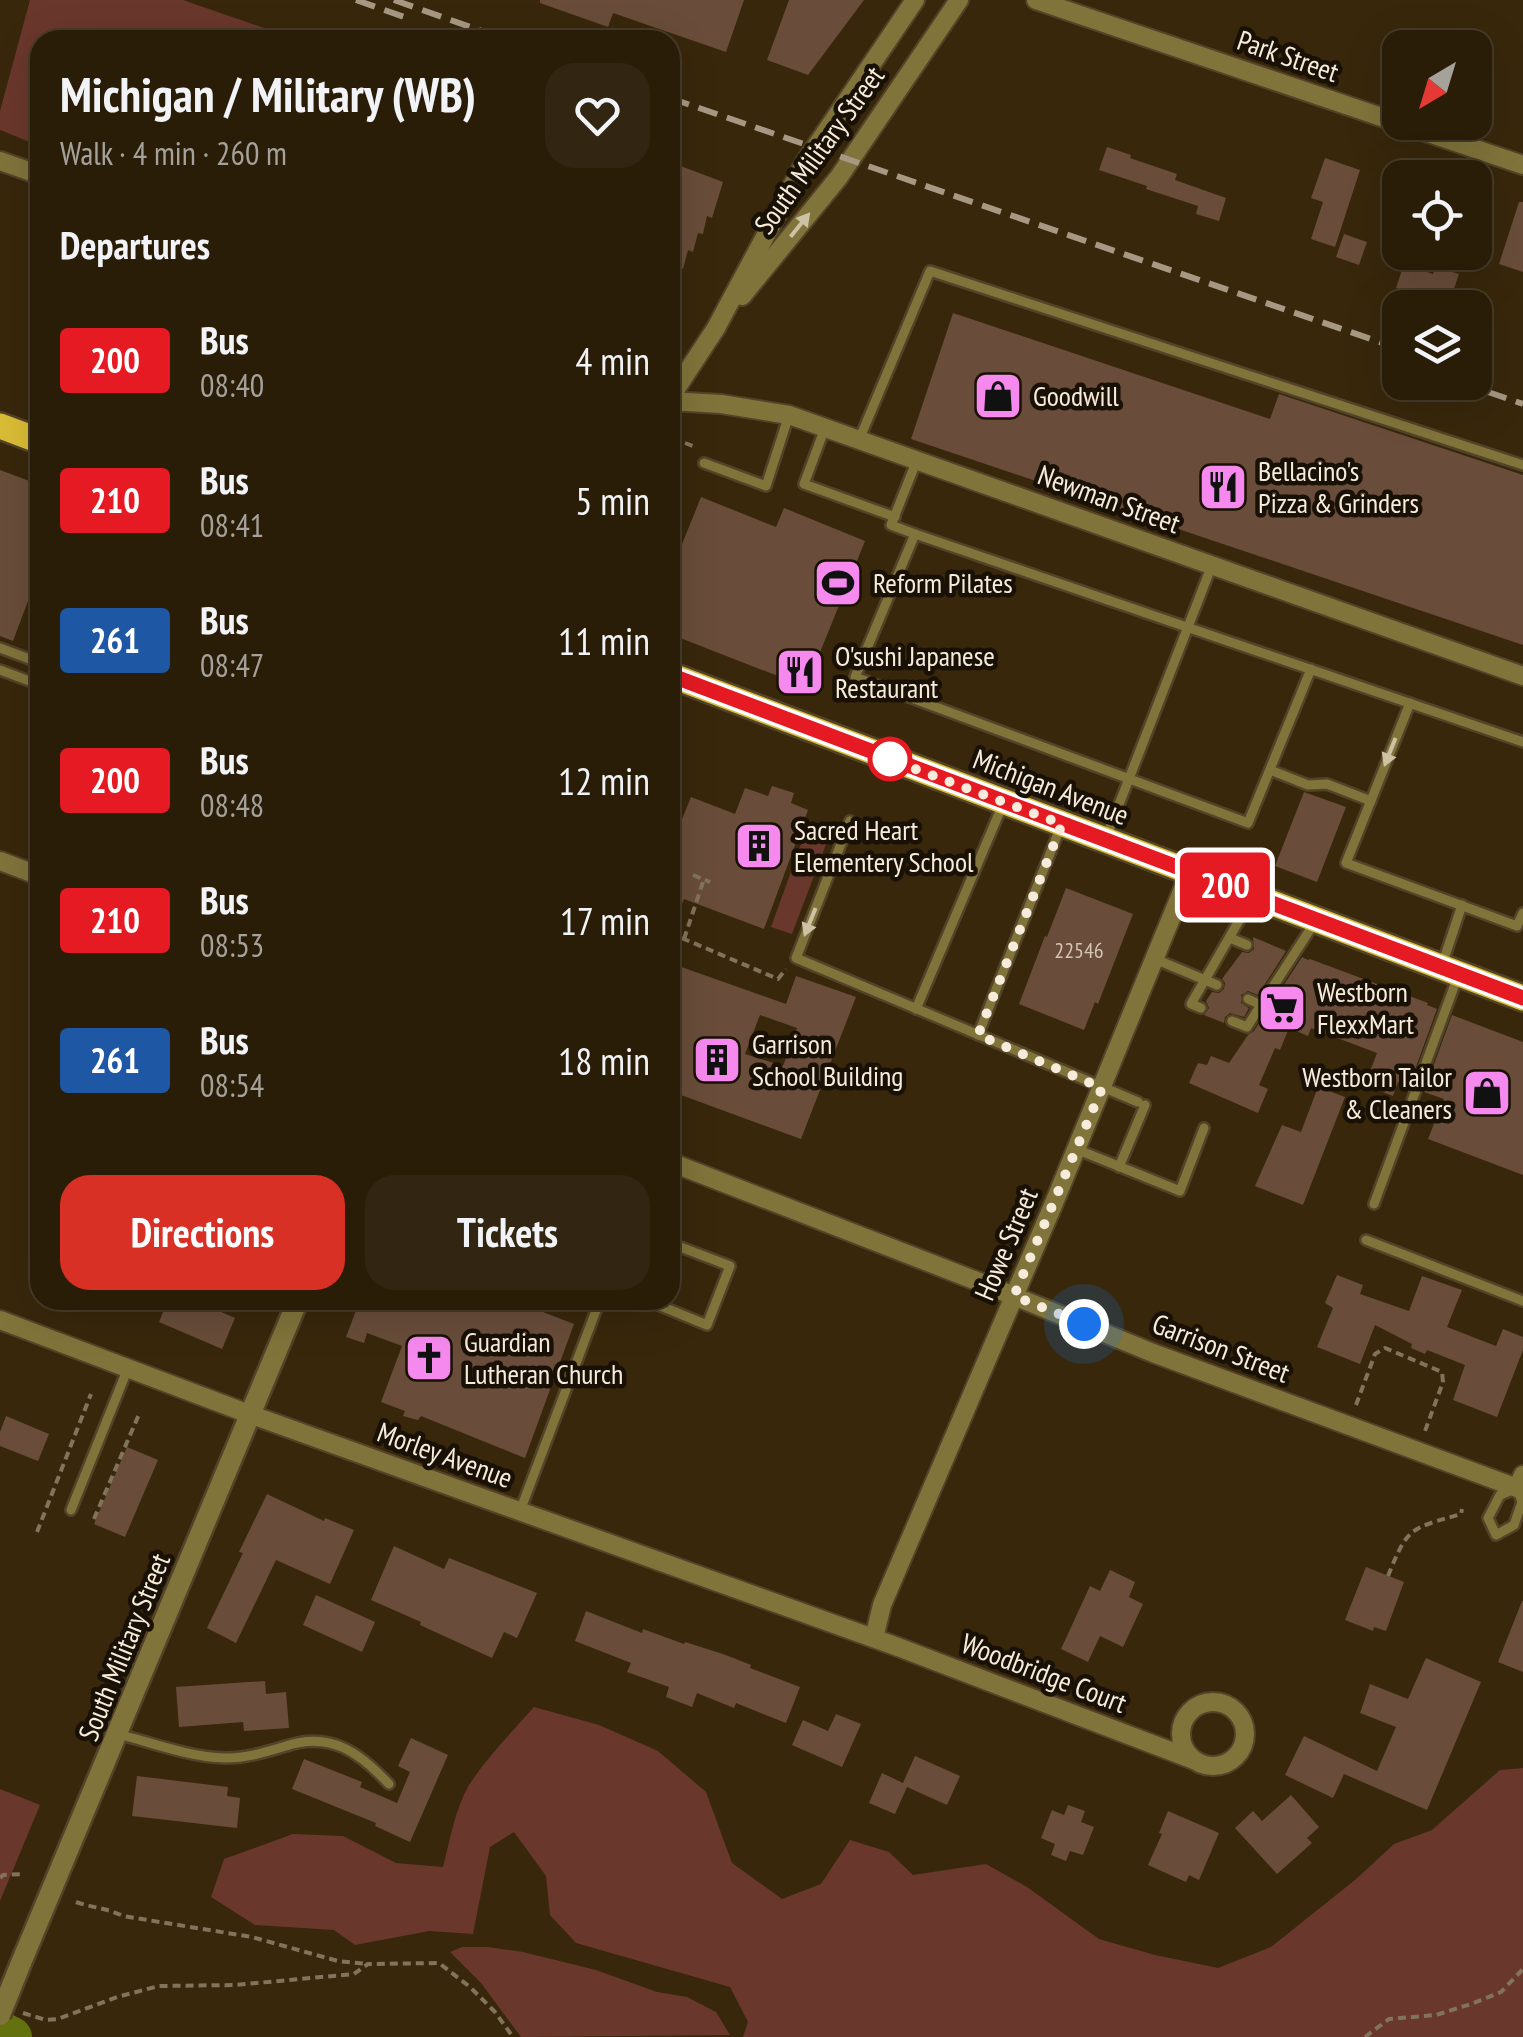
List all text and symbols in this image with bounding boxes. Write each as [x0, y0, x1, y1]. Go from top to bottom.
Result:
street label: Park Street [1233, 21, 1344, 90]
north arrow [1382, 30, 1492, 140]
map controls [1382, 30, 1492, 400]
street label: South Military Street [745, 58, 892, 241]
text: Michigan / Military (WB) [60, 63, 476, 125]
button: heart [545, 63, 650, 168]
text: Walk · 4 min · 260 m [60, 132, 287, 174]
button: locate [1382, 160, 1492, 270]
one-way arrow [789, 212, 810, 238]
text: Departures [60, 220, 210, 269]
button: layers [1382, 290, 1492, 400]
text: Bus [200, 315, 249, 364]
text: 4 min [575, 336, 650, 385]
text: 200 [90, 337, 140, 383]
text: 08:40 [200, 364, 264, 406]
shop icon: Goodwill [972, 370, 1024, 422]
place label: Goodwill [1033, 377, 1119, 414]
place label: Bellacino's Pizza & Grinders [1258, 452, 1419, 521]
text: Bus [200, 455, 249, 504]
street label: Newman Street [1033, 456, 1186, 541]
restaurant icon: Bellacino's Pizza & Grinders [1197, 461, 1249, 513]
text: 5 min [575, 476, 650, 525]
text: 210 [90, 477, 140, 523]
text: 08:41 [200, 504, 264, 546]
sports icon: Reform Pilates [812, 557, 864, 609]
place label: Reform Pilates [873, 564, 1013, 601]
text: Bus [200, 595, 249, 644]
text: 11 min [558, 616, 650, 665]
text: 261 [90, 617, 140, 663]
place label: O'sushi Japanese Restaurant [835, 637, 995, 706]
text: 08:47 [200, 644, 264, 686]
restaurant icon: O'sushi Japanese Restaurant [774, 646, 826, 698]
text: Bus [200, 735, 249, 784]
unlabelled marker [869, 738, 911, 780]
one-way arrow [1382, 738, 1398, 768]
street label: Michigan Avenue [968, 740, 1134, 833]
text: 12 min [558, 756, 650, 805]
text: 200 [90, 757, 140, 803]
text: 08:48 [200, 784, 264, 826]
place label: Sacred Heart Elementery School [794, 811, 974, 880]
building icon: Sacred Heart Elementery School [733, 820, 785, 872]
line badge: 200 [1168, 852, 1282, 918]
text: 200 [1200, 862, 1250, 908]
text: Bus [200, 875, 249, 924]
text: 17 min [560, 896, 650, 945]
text: 210 [90, 897, 140, 943]
one-way arrow [801, 907, 817, 937]
text: 08:53 [200, 924, 264, 966]
house number: 22546 [1054, 936, 1104, 964]
place label: Westborn FlexxMart [1317, 973, 1414, 1042]
supermarket icon: Westborn FlexxMart [1256, 982, 1308, 1034]
text: Bus [200, 1015, 249, 1064]
place label: Garrison School Building [752, 1025, 903, 1094]
building icon: Garrison School Building [691, 1034, 743, 1086]
text: 18 min [558, 1036, 650, 1085]
text: 261 [90, 1037, 140, 1083]
place label: Westborn Tailor & Cleaners [1302, 1058, 1452, 1127]
text: 08:54 [200, 1064, 264, 1106]
shop icon: Westborn Tailor & Cleaners [1461, 1067, 1513, 1119]
button: Directions [60, 1175, 345, 1290]
button: Tickets [365, 1175, 650, 1290]
street label: Howe Street [965, 1182, 1046, 1306]
your location [1059, 1299, 1109, 1349]
street label: Garrison Street [1147, 1304, 1295, 1391]
place label: Guardian Lutheran Church [464, 1323, 623, 1392]
church icon: Guardian Lutheran Church [403, 1332, 455, 1384]
street label: Morley Avenue [373, 1413, 518, 1496]
street label: South Military Street [69, 1547, 178, 1746]
street label: Woodbridge Court [956, 1624, 1132, 1721]

